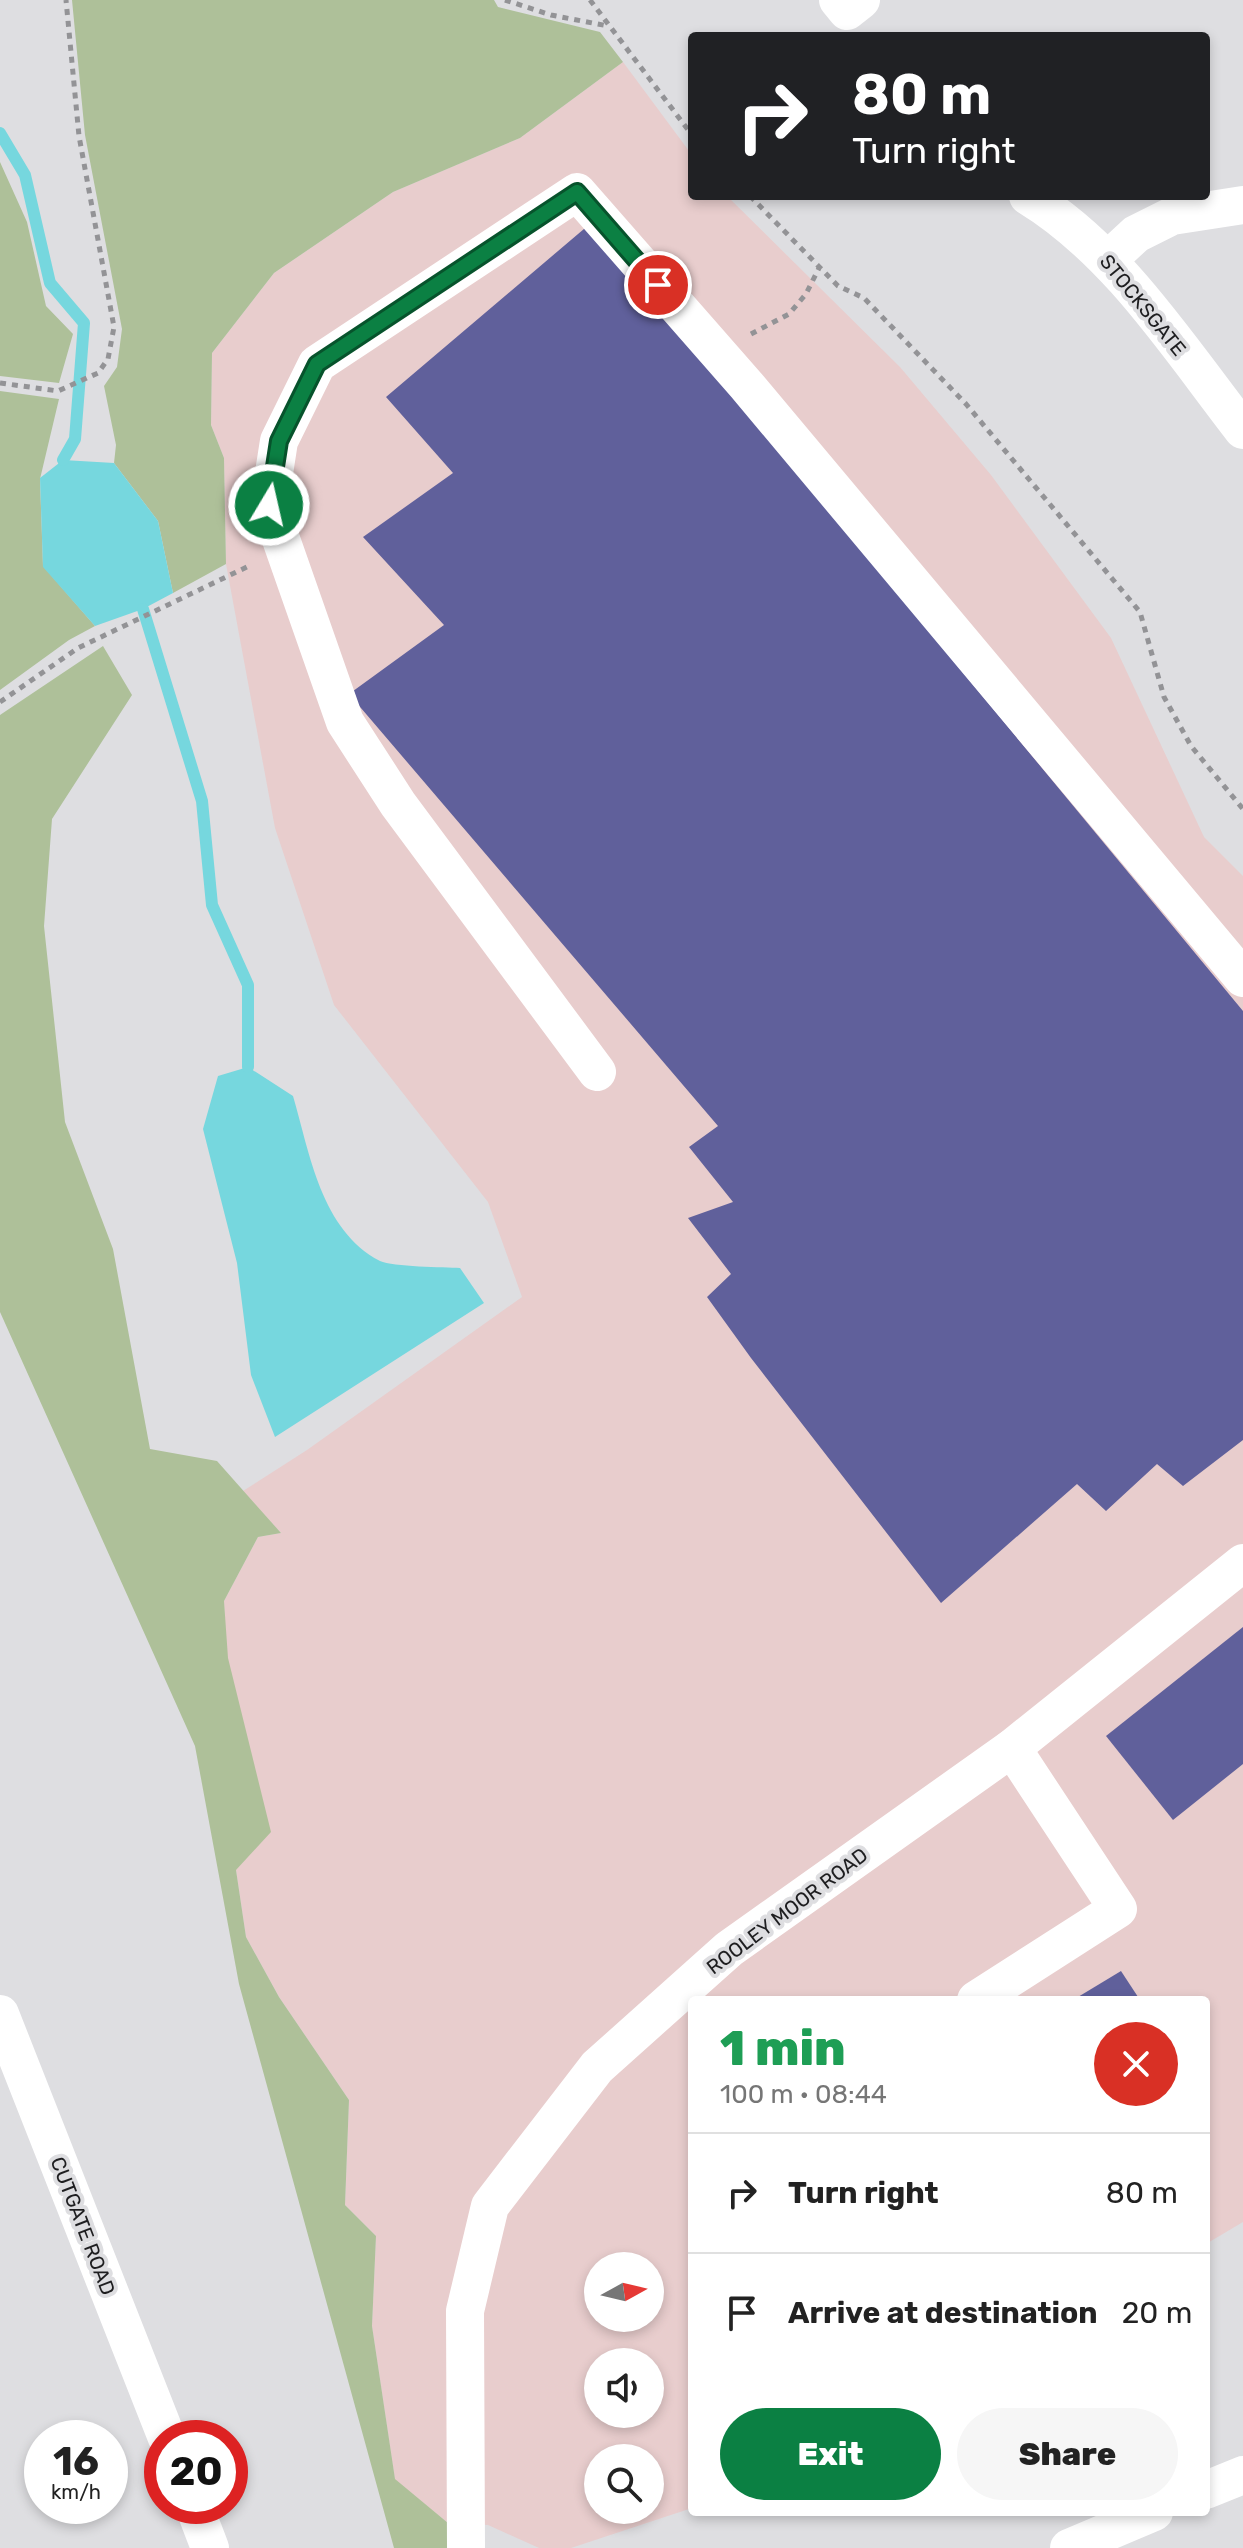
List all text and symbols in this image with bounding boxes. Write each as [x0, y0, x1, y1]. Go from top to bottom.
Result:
text: 80 m [852, 62, 991, 128]
icon: right [720, 64, 824, 168]
text: Turn right [852, 129, 1016, 172]
street label: STOCKSGATE [1095, 249, 1191, 361]
pin [624, 251, 692, 319]
icon: arrive [636, 263, 680, 307]
position arrow [227, 463, 311, 547]
street label: ROOLEY MOOR ROAD [702, 1843, 872, 1979]
text: 1 min [720, 2020, 846, 2077]
button: close [1094, 2022, 1178, 2106]
text: 100 m · 08:44 [720, 2079, 887, 2110]
street label: CUTGATE ROAD [46, 2154, 120, 2298]
icon: right [720, 2171, 764, 2215]
text: Turn right [788, 2175, 939, 2211]
text: 80 m [1106, 2175, 1178, 2211]
north arrow [584, 2252, 664, 2332]
map controls [584, 2252, 664, 2524]
icon: arrive [720, 2291, 764, 2335]
text: Arrive at destination [788, 2295, 1098, 2331]
text: 20 m [1122, 2295, 1192, 2331]
button: sound [584, 2348, 664, 2428]
button: Exit [720, 2408, 941, 2500]
button: Share [957, 2408, 1178, 2500]
speed limit sign: 20 [144, 2420, 248, 2524]
text: 16 [53, 2438, 99, 2485]
button: search [584, 2444, 664, 2524]
text: km/h [51, 2480, 101, 2504]

